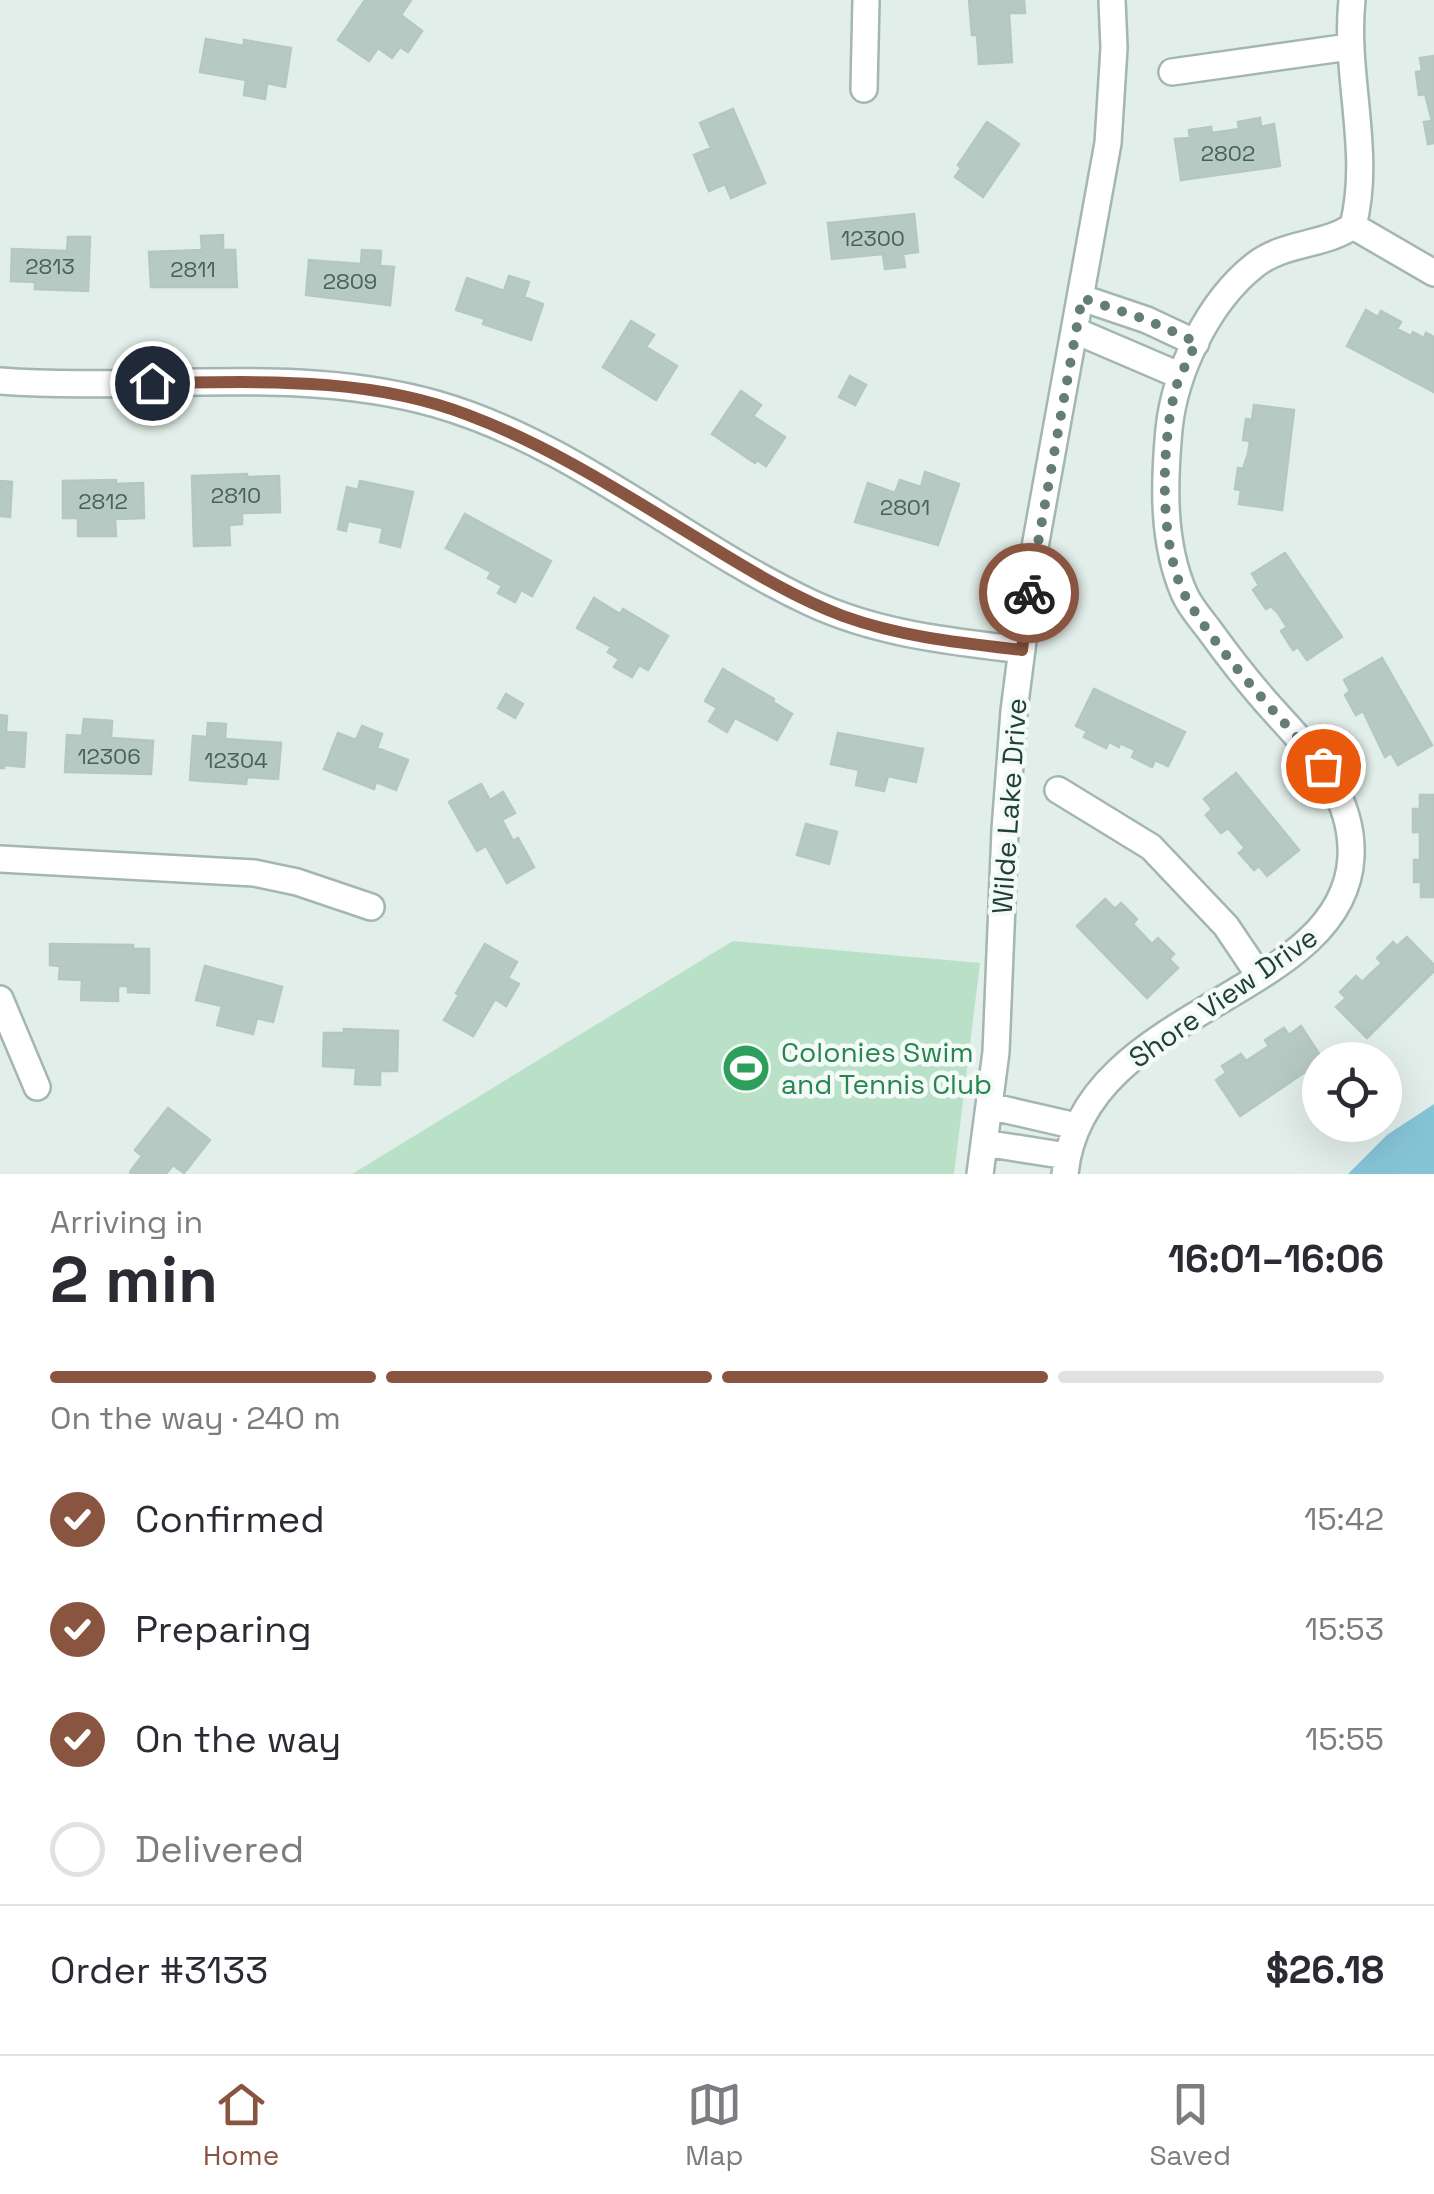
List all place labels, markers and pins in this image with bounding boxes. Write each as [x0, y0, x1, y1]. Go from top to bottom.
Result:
pin [110, 341, 195, 426]
pin [1281, 724, 1366, 809]
place label: Colonies Swim and Tennis Club [781, 1034, 992, 1102]
sports icon: Colonies Swim and Tennis Club [720, 1042, 772, 1094]

